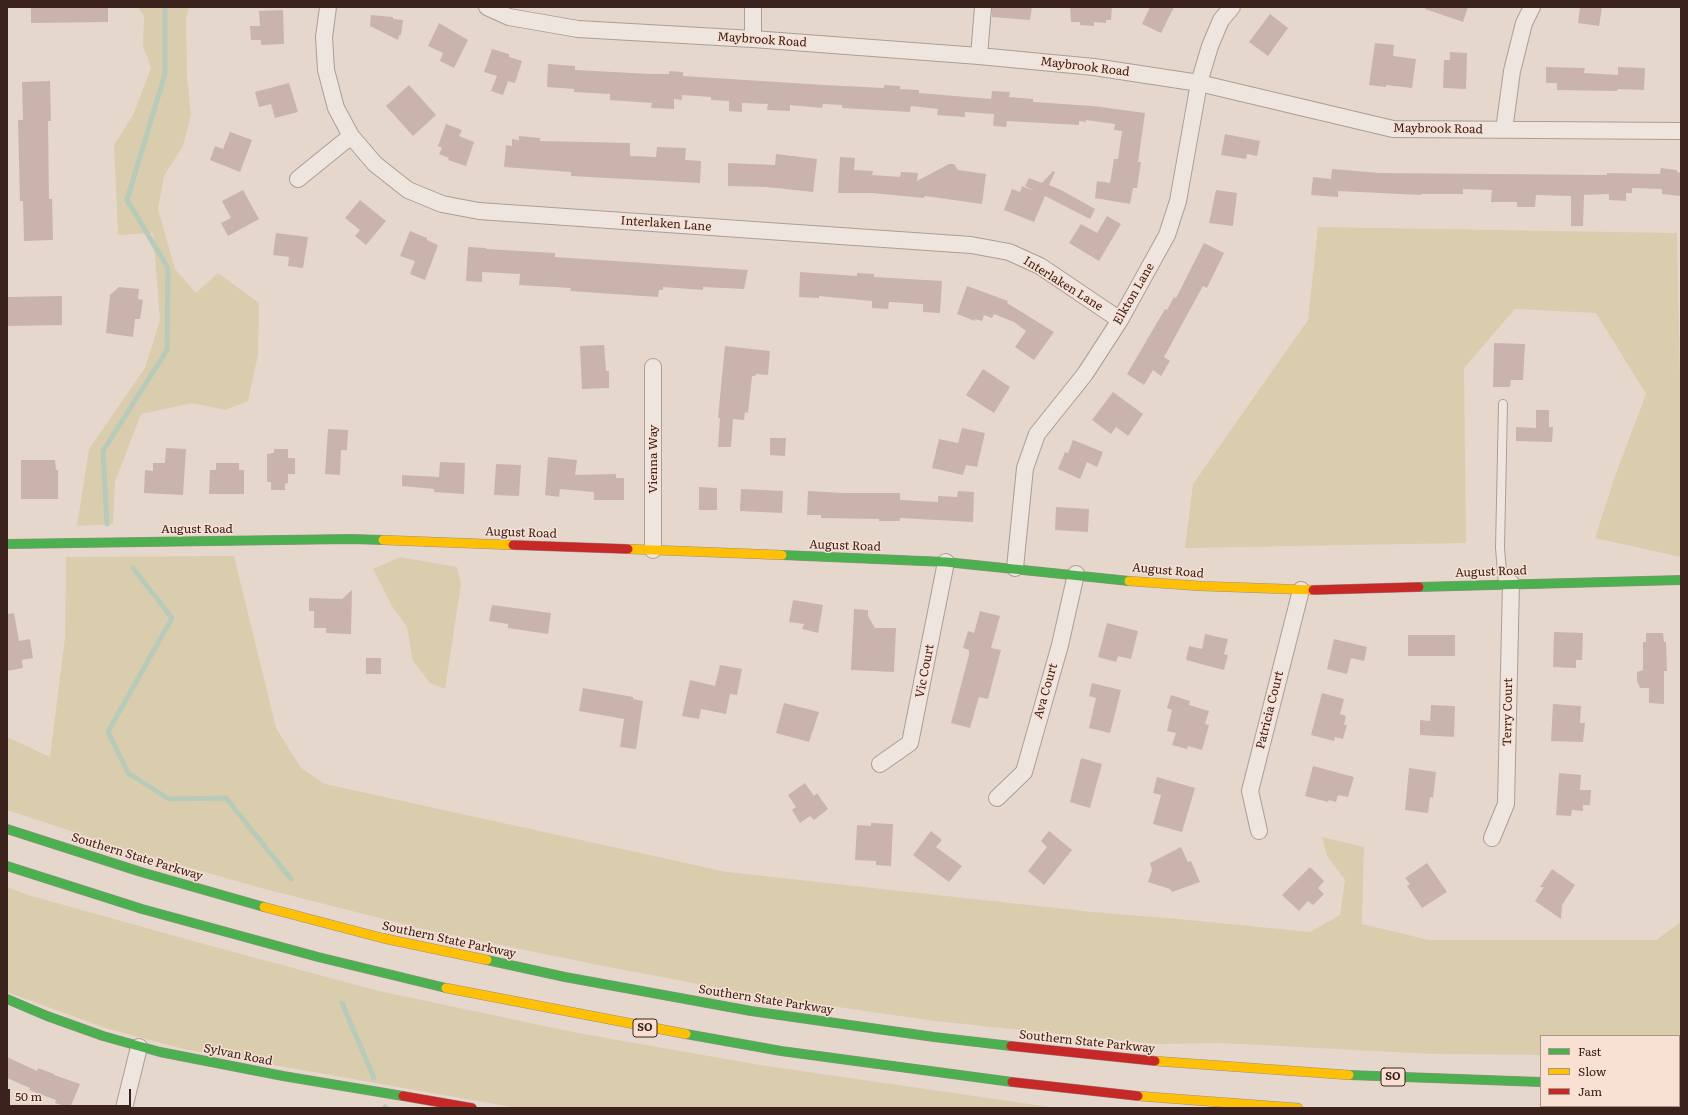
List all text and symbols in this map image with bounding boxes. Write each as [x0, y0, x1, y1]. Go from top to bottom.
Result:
street label: Maybrook Road [717, 30, 807, 50]
street label: Maybrook Road [1040, 54, 1130, 80]
street label: Maybrook Road [1393, 121, 1483, 137]
street label: Interlaken Lane [620, 214, 712, 234]
street label: Interlaken Lane [1021, 254, 1105, 314]
street label: Elkton Lane [1111, 261, 1157, 327]
street label: Vienna Way [646, 424, 660, 494]
street label: August Road [161, 522, 233, 536]
street label: August Road [485, 525, 557, 541]
street label: August Road [809, 538, 881, 554]
street label: August Road [1132, 561, 1204, 581]
street label: August Road [1455, 564, 1527, 580]
street label: Vic Court [913, 643, 937, 699]
street label: Ava Court [1031, 662, 1061, 720]
street label: Patricia Court [1253, 669, 1287, 751]
street label: Terry Court [1500, 678, 1516, 746]
street label: Southern State Parkway [70, 830, 204, 884]
street label: Southern State Parkway [381, 919, 517, 961]
street label: Southern State Parkway [697, 982, 835, 1018]
road number: SO [633, 1019, 657, 1037]
street label: Southern State Parkway [1018, 1028, 1156, 1056]
legend [1540, 1035, 1680, 1107]
street label: Sylvan Road [202, 1041, 274, 1069]
text: Fast [1578, 1042, 1601, 1060]
text: Slow [1578, 1062, 1606, 1080]
road number: SO [1381, 1068, 1405, 1086]
scale bar [10, 1081, 133, 1107]
text: Jam [1578, 1082, 1602, 1100]
text: 50 m [15, 1087, 42, 1105]

